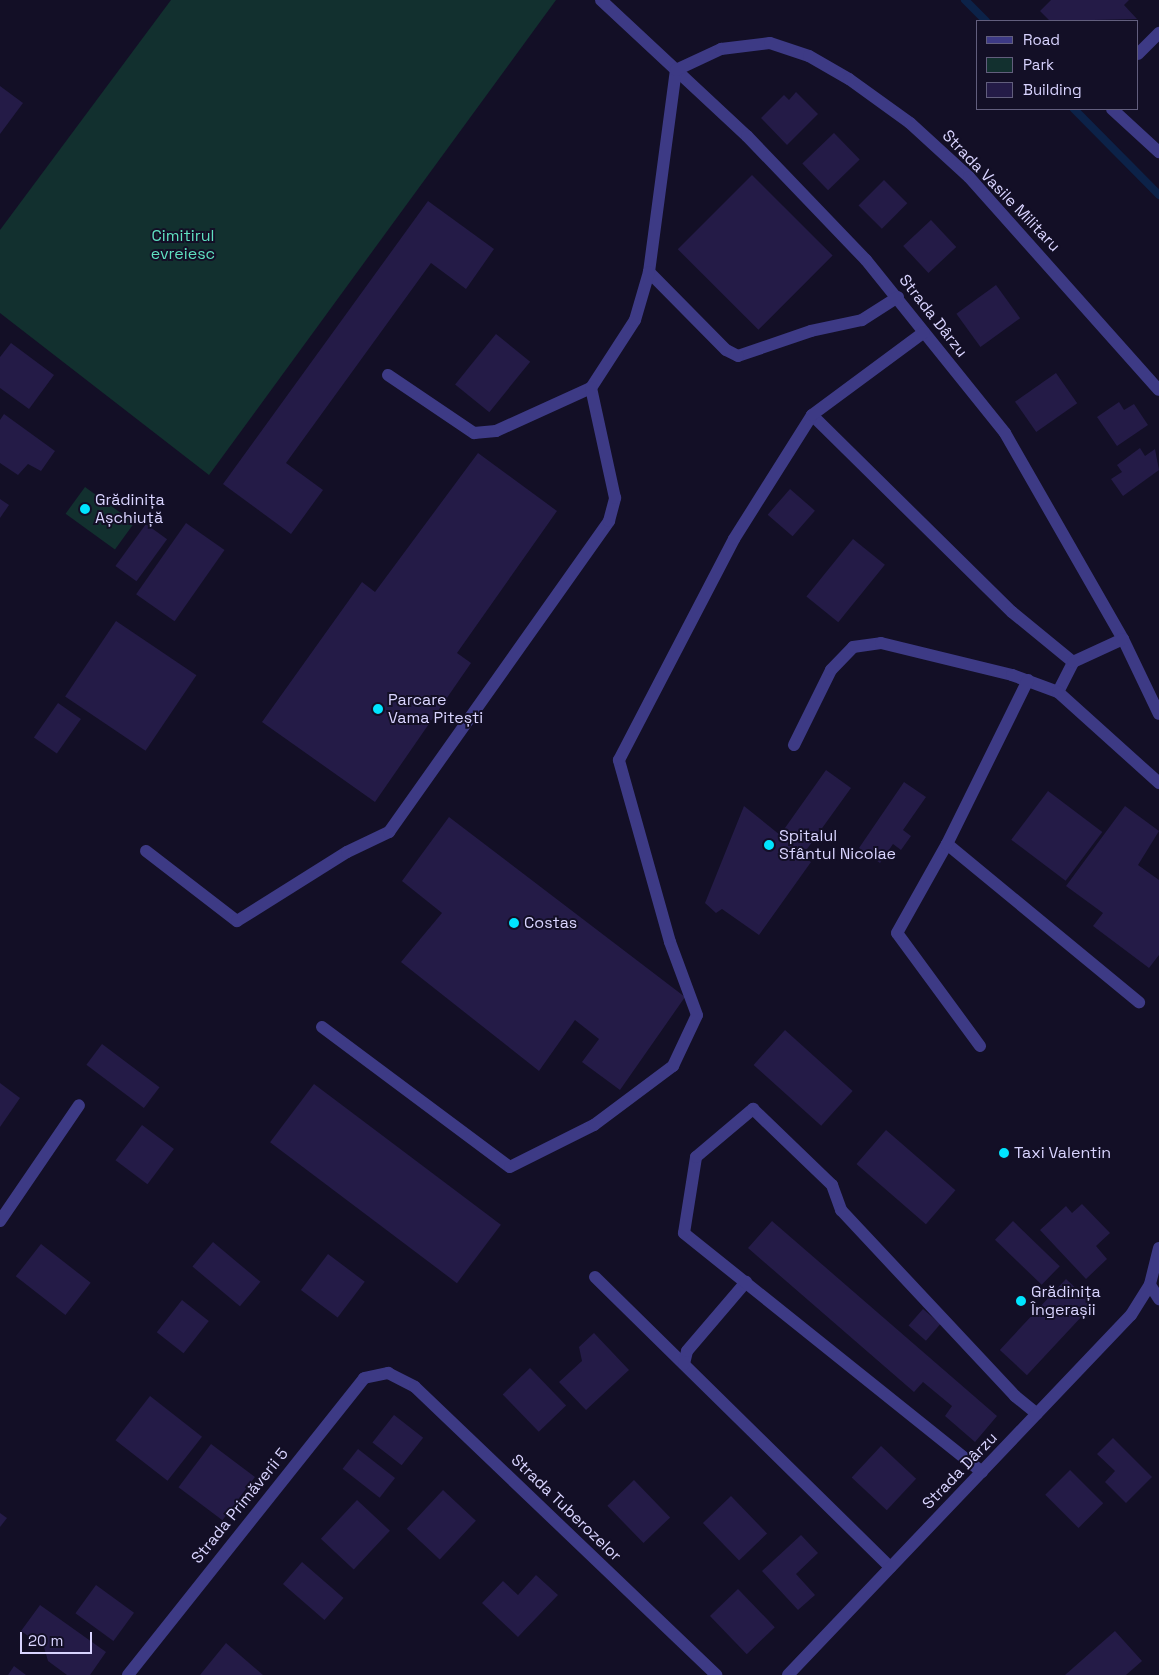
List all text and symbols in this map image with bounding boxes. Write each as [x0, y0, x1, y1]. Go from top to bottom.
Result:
legend [976, 20, 1139, 110]
text: Road [1023, 30, 1060, 49]
text: Park [1023, 55, 1054, 74]
text: Building [1023, 80, 1082, 99]
street label: Strada Vasile Militaru [938, 126, 1064, 256]
park label: Cimitirul evreiesc [151, 226, 215, 264]
street label: Strada Dârzu [895, 271, 971, 361]
place label: Grădinița Așchiuță [95, 490, 165, 528]
marker: Grădinița Așchiuță [79, 503, 91, 515]
place label: Parcare Vama Pitești [388, 690, 483, 728]
marker: Parcare Vama Pitești [372, 703, 384, 715]
place label: Spitalul Sfântul Nicolae [779, 826, 896, 864]
marker: Spitalul Sfântul Nicolae [763, 839, 775, 851]
place label: Costas [524, 913, 577, 933]
marker: Costas [508, 917, 520, 929]
place label: Taxi Valentin [1014, 1143, 1111, 1163]
marker: Taxi Valentin [998, 1147, 1010, 1159]
place label: Grădinița Îngerașii [1031, 1282, 1101, 1320]
marker: Grădinița Îngerașii [1015, 1295, 1027, 1307]
street label: Strada Dârzu [919, 1429, 1001, 1513]
street label: Strada Primăverii 5 [188, 1444, 292, 1568]
street label: Strada Tuberozelor [507, 1450, 625, 1566]
scale bar [22, 1622, 95, 1654]
text: 20 m [28, 1631, 63, 1650]

